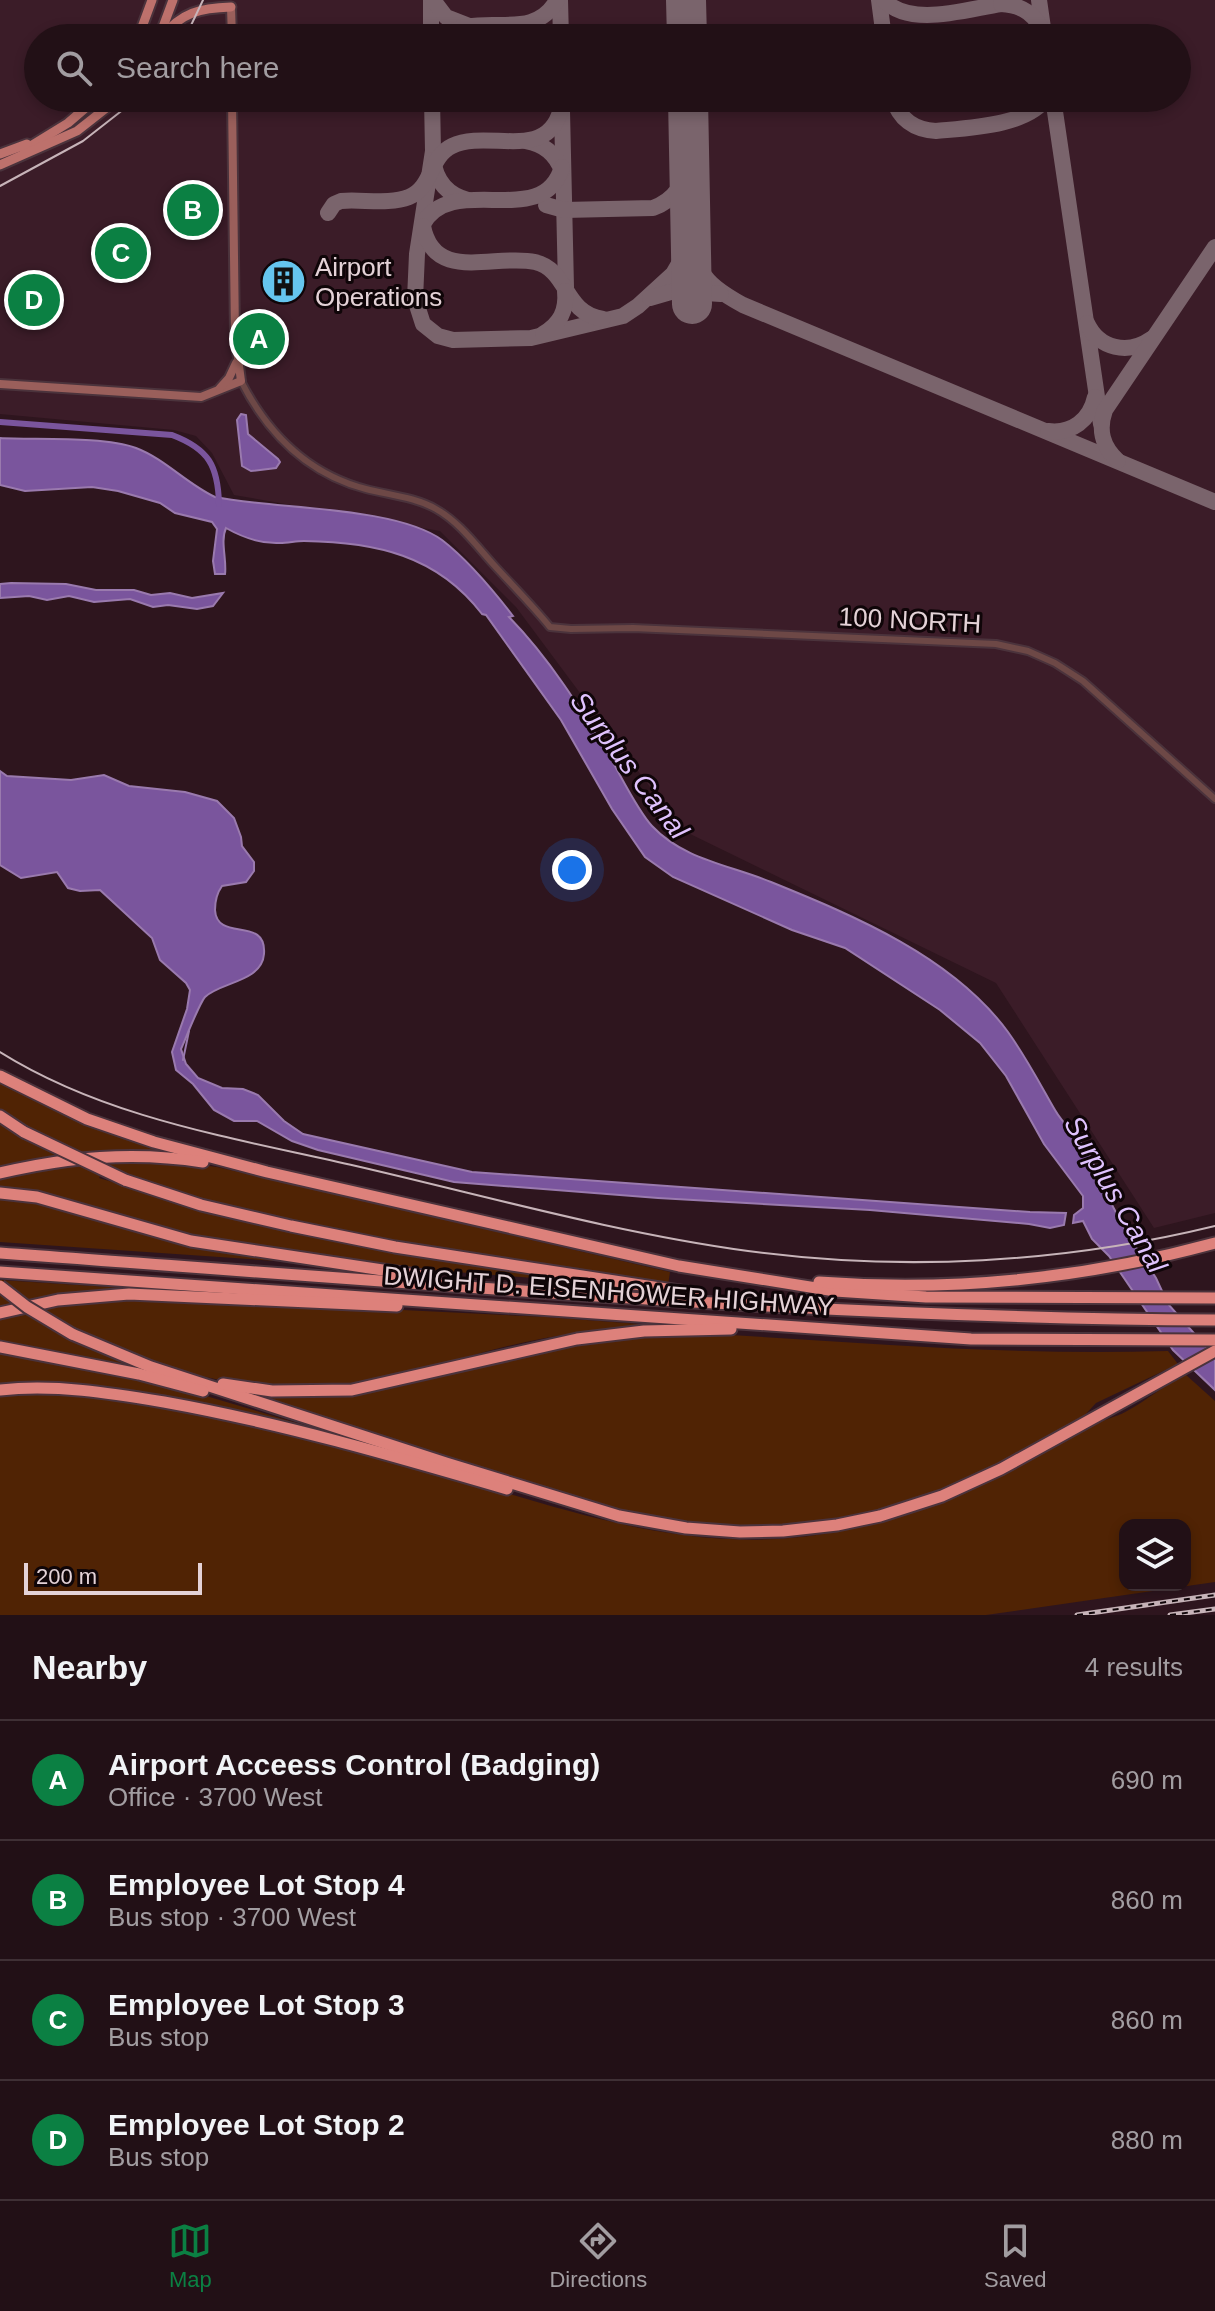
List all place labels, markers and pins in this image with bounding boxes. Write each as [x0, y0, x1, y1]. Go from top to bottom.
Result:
pin: B [167, 180, 219, 240]
pin: C [95, 223, 147, 283]
place label: Airport Operations [315, 252, 442, 312]
building icon: Airport Operations [260, 258, 308, 306]
pin: D [8, 270, 60, 330]
pin: A [233, 309, 285, 369]

